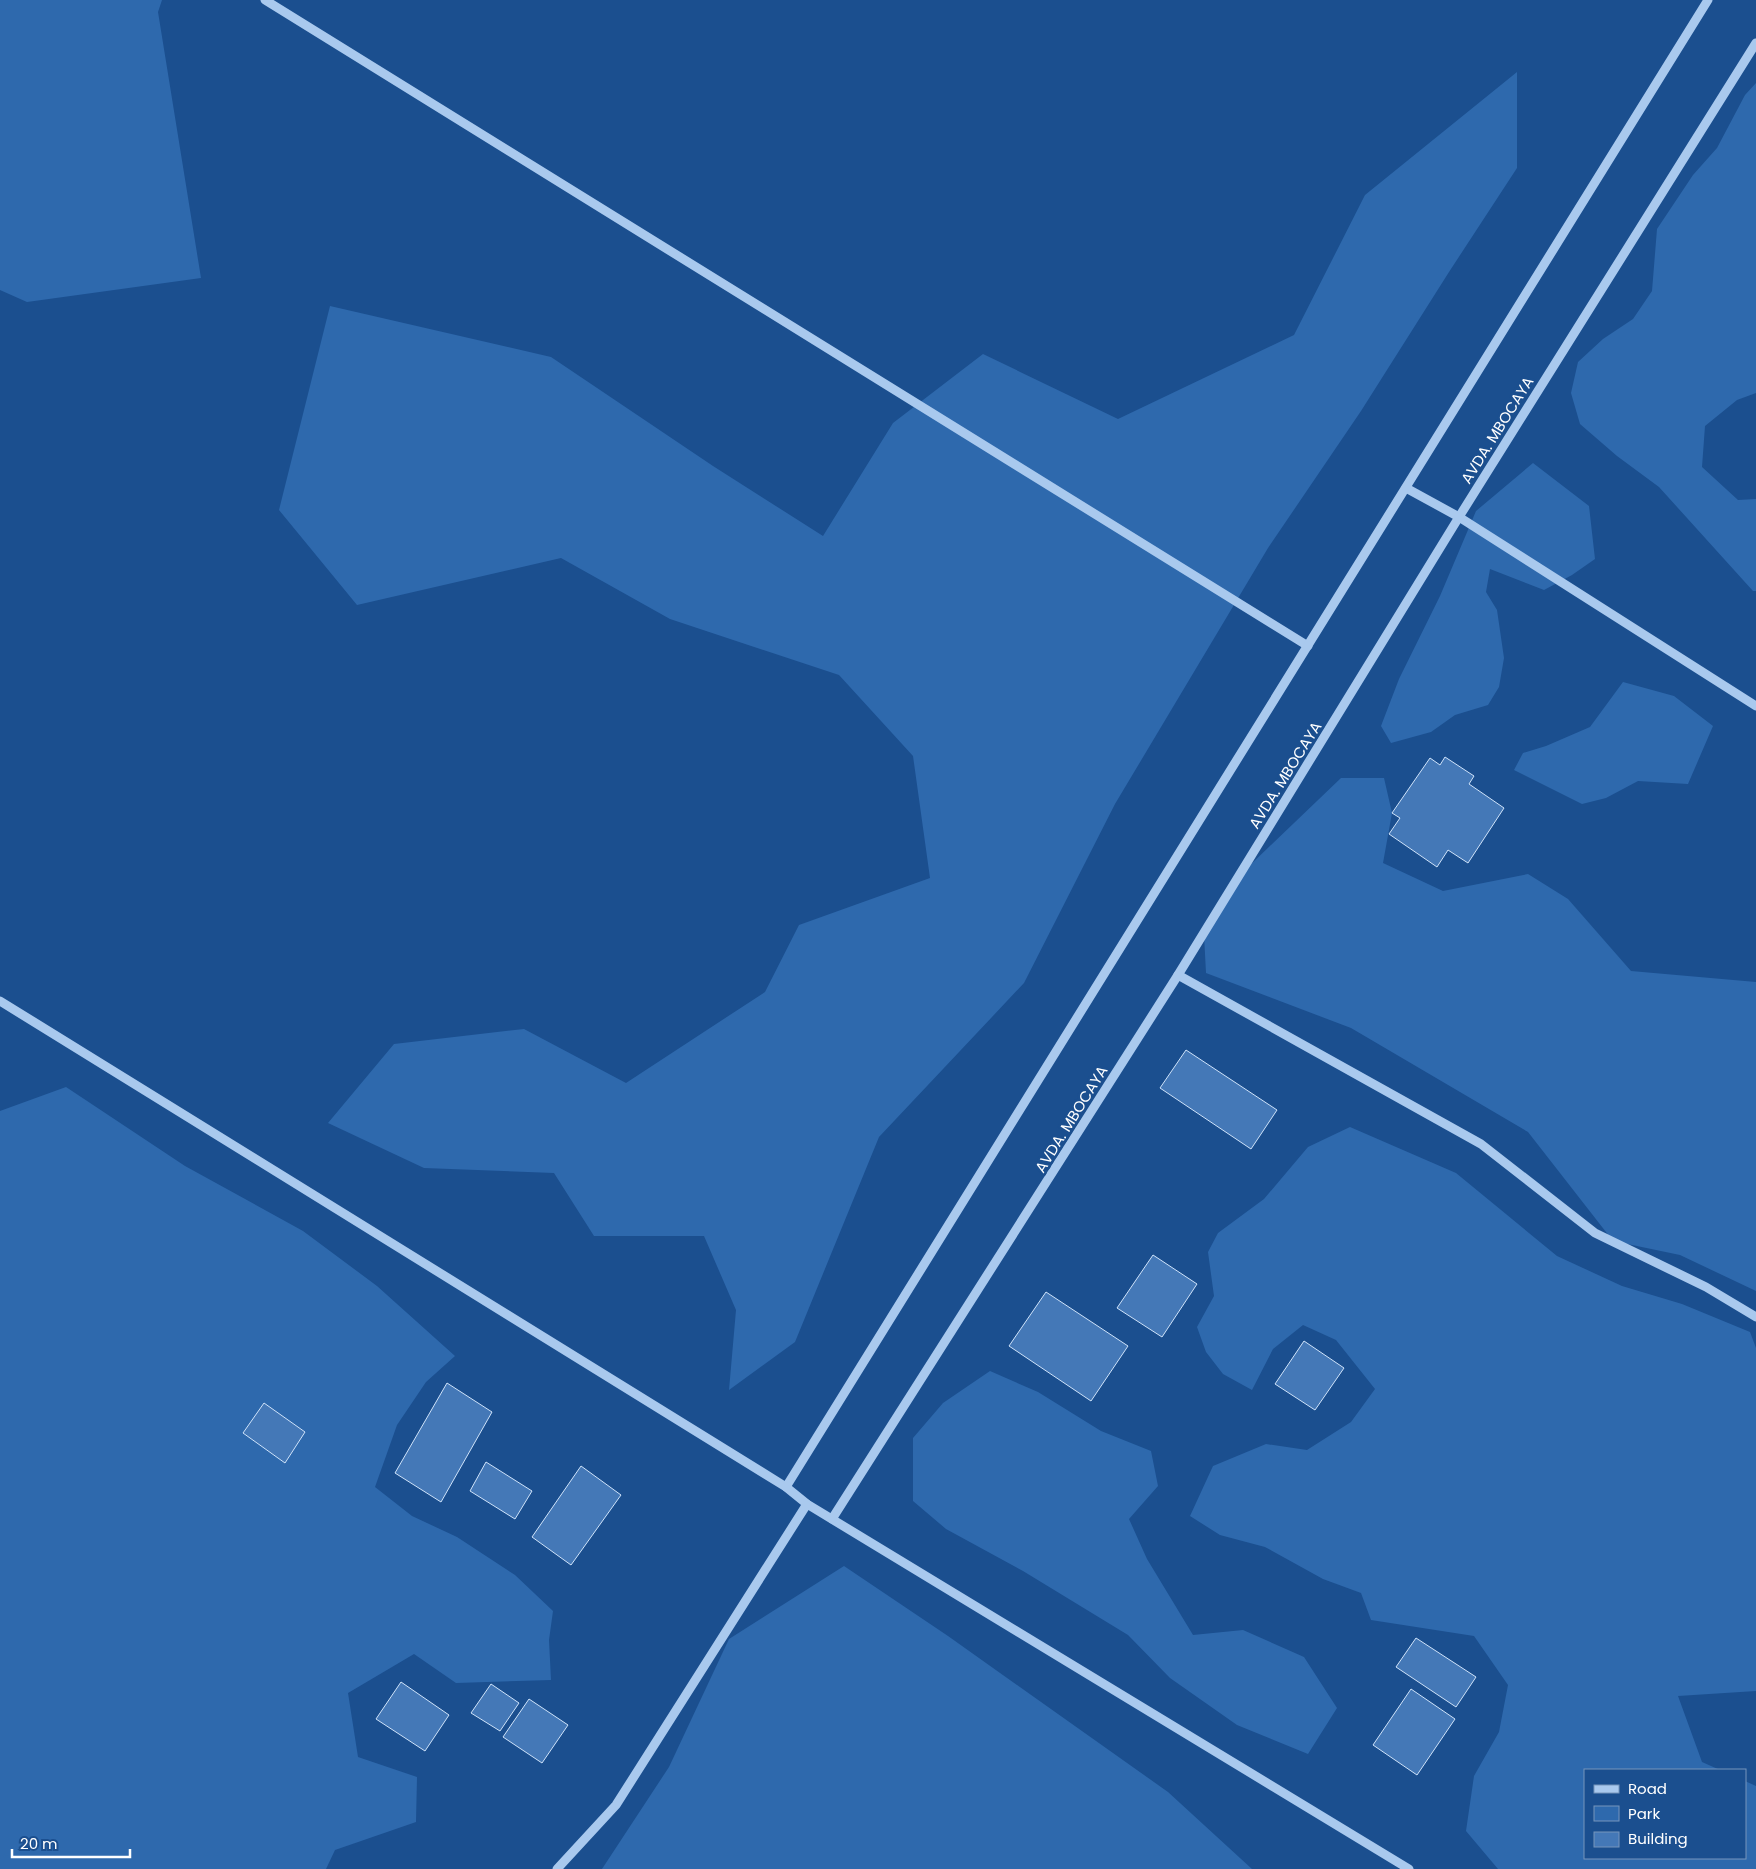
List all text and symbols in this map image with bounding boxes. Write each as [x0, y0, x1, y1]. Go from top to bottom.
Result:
street label: AVDA. MBOCAYA [1456, 372, 1538, 488]
street label: AVDA. MBOCAYA [1244, 717, 1326, 833]
street label: AVDA. MBOCAYA [1030, 1061, 1112, 1177]
legend [1584, 1769, 1746, 1859]
text: Road [1628, 1778, 1667, 1799]
text: Park [1628, 1803, 1660, 1824]
scale bar [12, 1826, 130, 1858]
text: Building [1628, 1828, 1688, 1849]
text: 20 m [20, 1833, 58, 1854]

